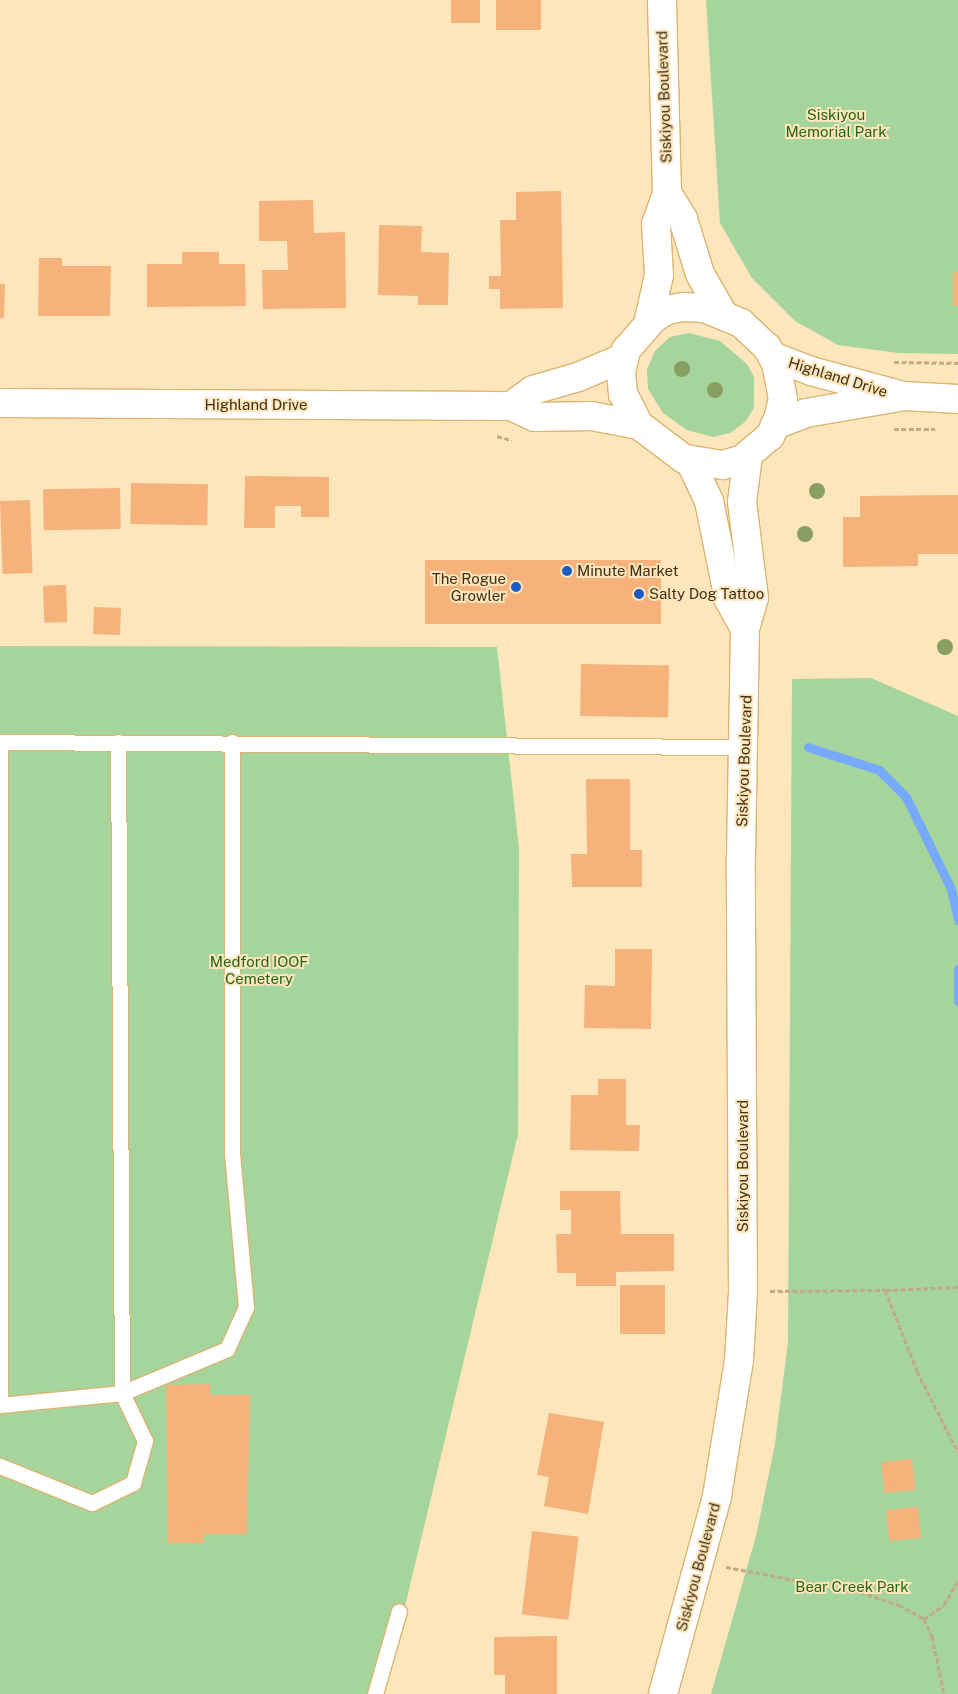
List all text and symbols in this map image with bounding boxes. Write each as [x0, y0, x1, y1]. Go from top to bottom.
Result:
street label: Siskiyou Boulevard [653, 31, 675, 163]
park label: Siskiyou Memorial Park [785, 105, 887, 140]
street label: Highland Drive [786, 353, 890, 401]
street label: Highland Drive [204, 396, 308, 414]
place label: Minute Market [577, 562, 679, 580]
marker: Minute Market [561, 565, 573, 577]
place label: The Rogue Growler [432, 569, 506, 604]
marker: The Rogue Growler [510, 581, 522, 593]
place label: Salty Dog Tattoo [649, 585, 764, 603]
marker: Salty Dog Tattoo [633, 588, 645, 600]
street label: Siskiyou Boulevard [733, 695, 755, 827]
park label: Medford IOOF Cemetery [210, 952, 308, 987]
street label: Siskiyou Boulevard [734, 1100, 752, 1232]
street label: Siskiyou Boulevard [672, 1501, 724, 1633]
park label: Bear Creek Park [795, 1578, 909, 1596]

